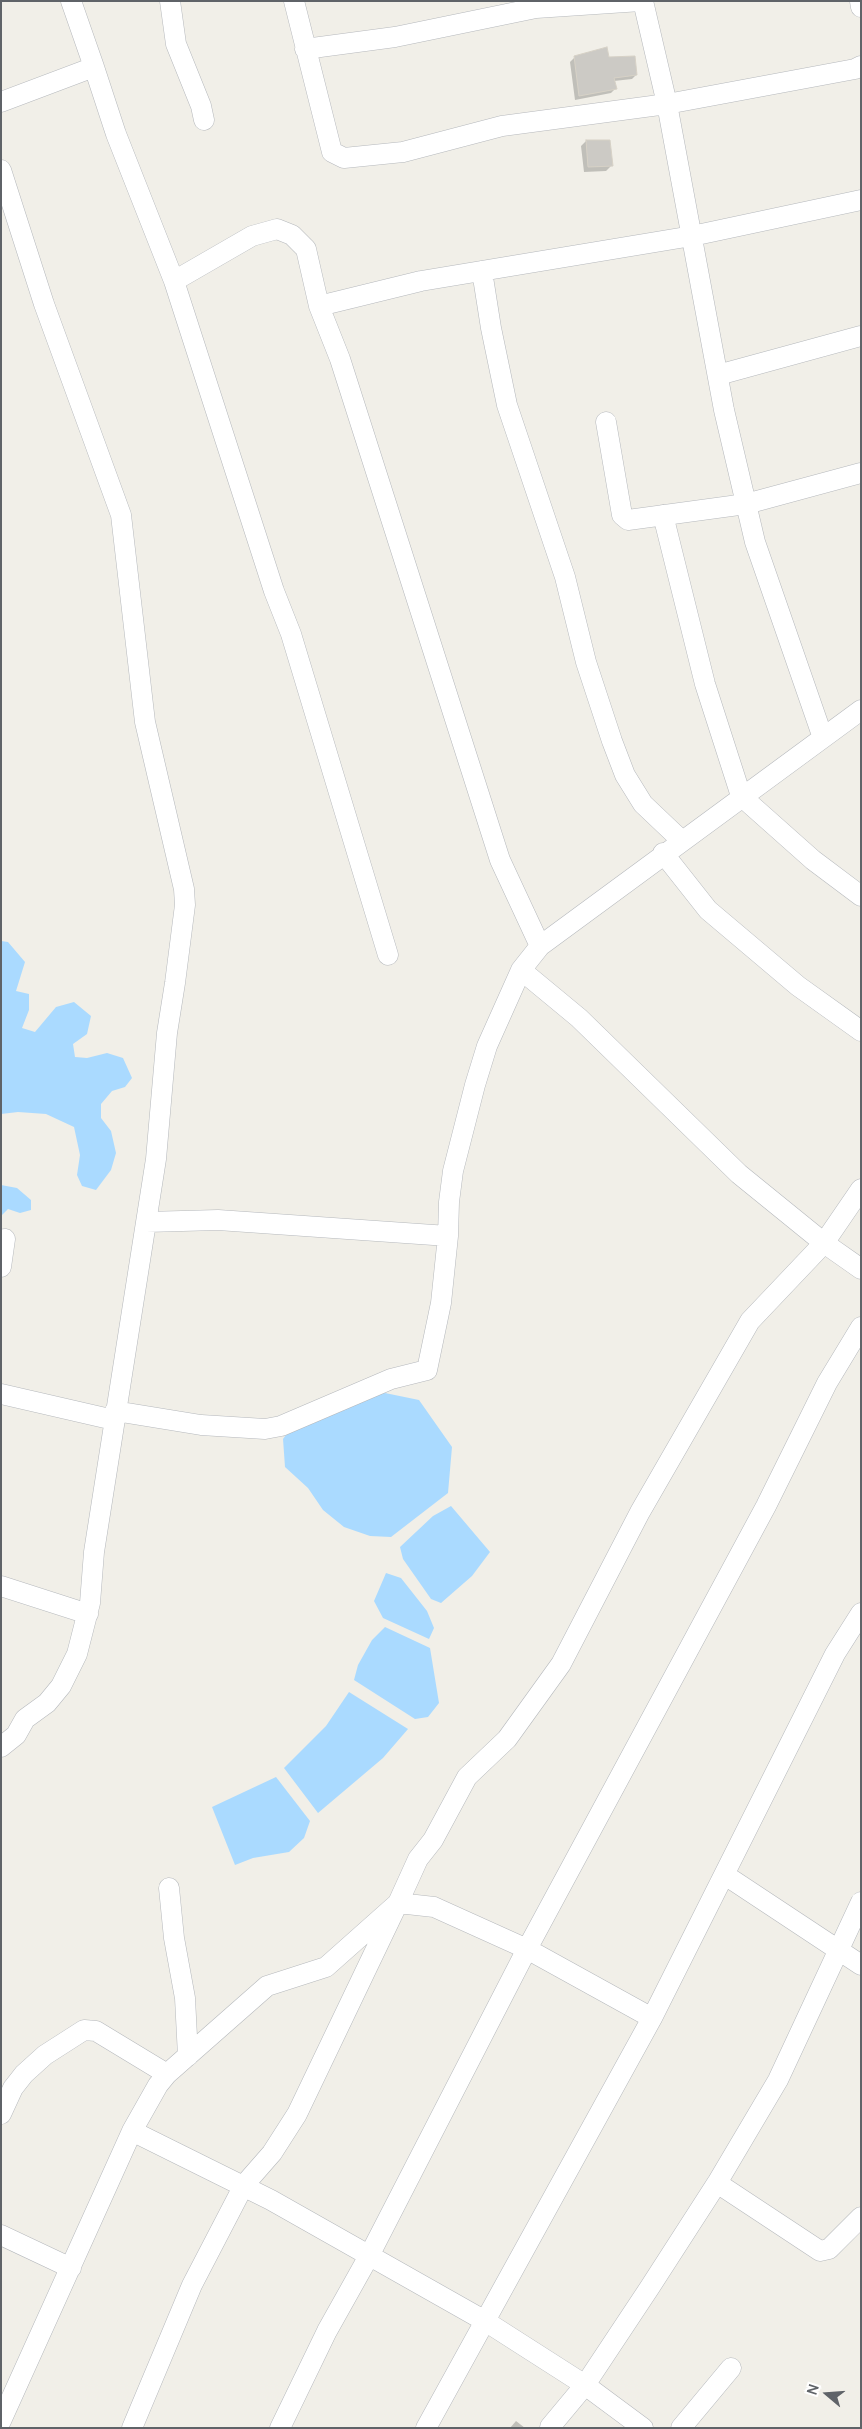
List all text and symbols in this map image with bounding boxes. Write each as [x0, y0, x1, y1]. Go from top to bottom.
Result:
north arrow [802, 2369, 852, 2419]
text: N [802, 2381, 823, 2397]

